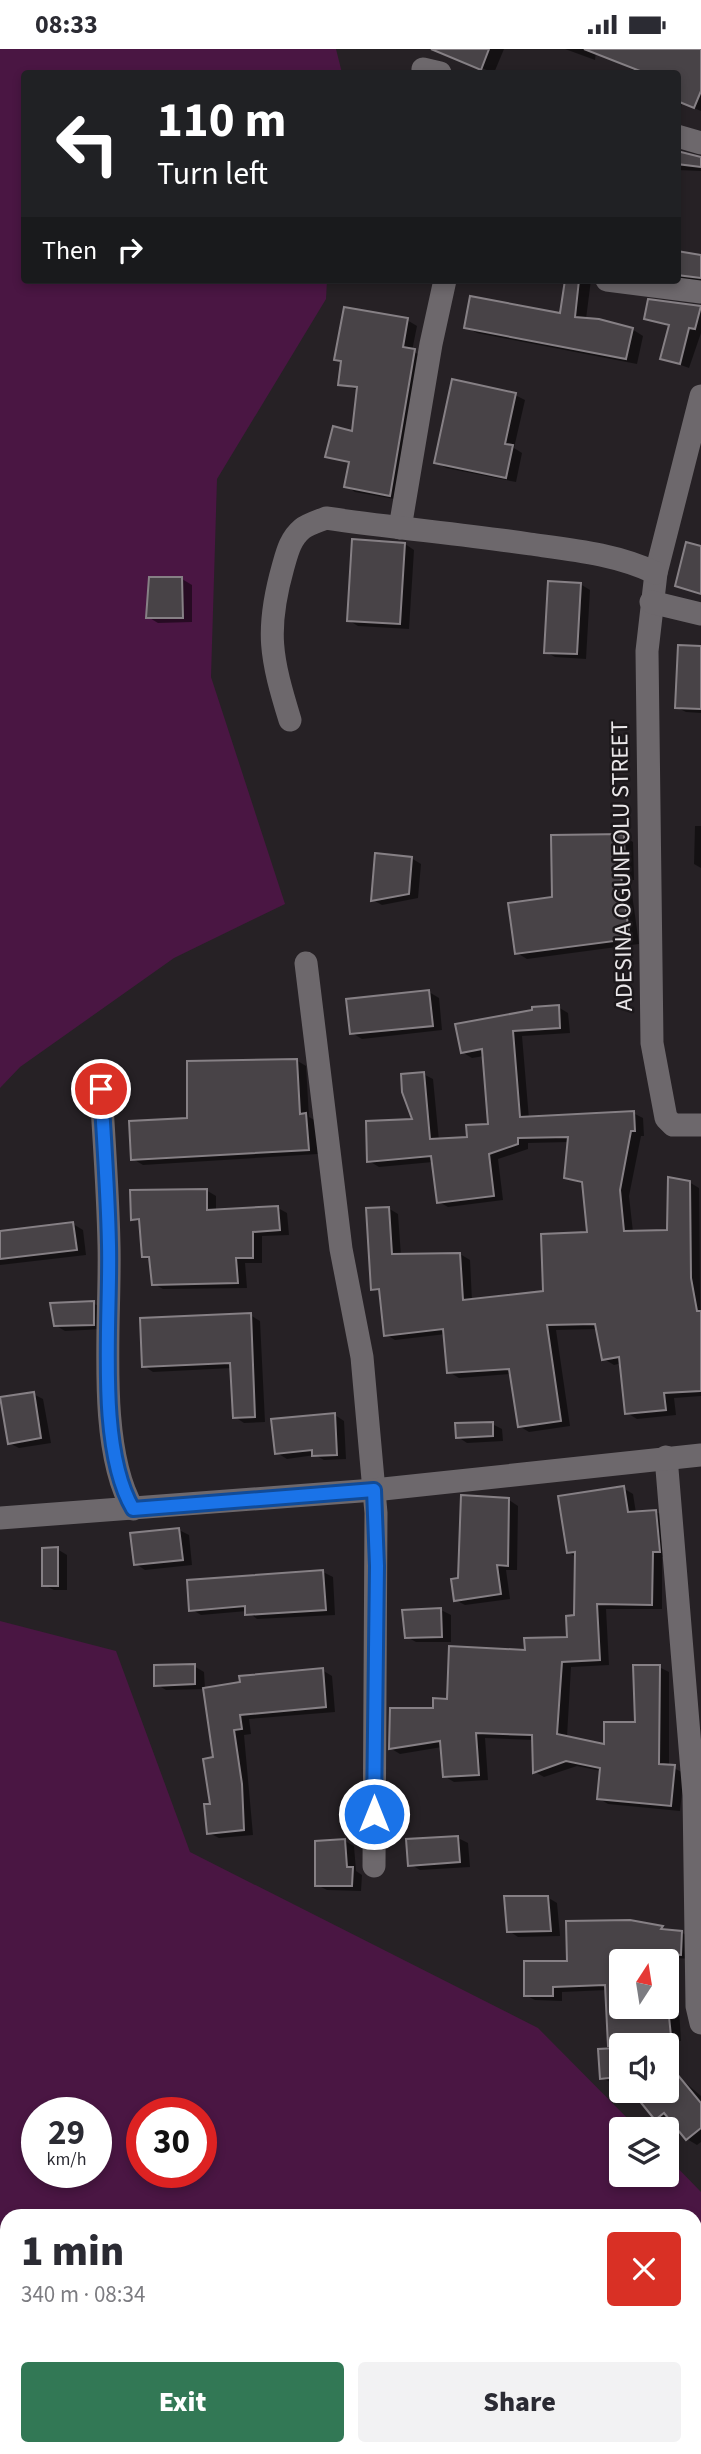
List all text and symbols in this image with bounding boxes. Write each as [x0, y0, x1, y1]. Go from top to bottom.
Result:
text: 08:33 [35, 6, 98, 43]
text: 110 m [157, 86, 286, 156]
icon: left [42, 98, 133, 189]
text: Turn left [157, 151, 268, 197]
icon: right [111, 231, 149, 269]
text: Then [42, 232, 97, 269]
street label: ADESINA OGUNFOLU STREET [602, 720, 642, 1012]
pin [71, 1059, 131, 1119]
icon: arrive [82, 1070, 120, 1108]
position arrow [337, 1777, 411, 1851]
north arrow [609, 1949, 679, 2019]
map controls [609, 1949, 679, 2187]
button: sound [609, 2033, 679, 2103]
speed limit sign: 30 [126, 2097, 217, 2188]
text: 29 [48, 2108, 85, 2158]
button: layers [609, 2117, 679, 2187]
text: km/h [47, 2147, 86, 2172]
text: 1 min [21, 2222, 124, 2282]
button: close [607, 2232, 681, 2306]
text: 340 m · 08:34 [21, 2278, 145, 2311]
button: Exit [21, 2362, 344, 2442]
button: Share [358, 2362, 681, 2442]

